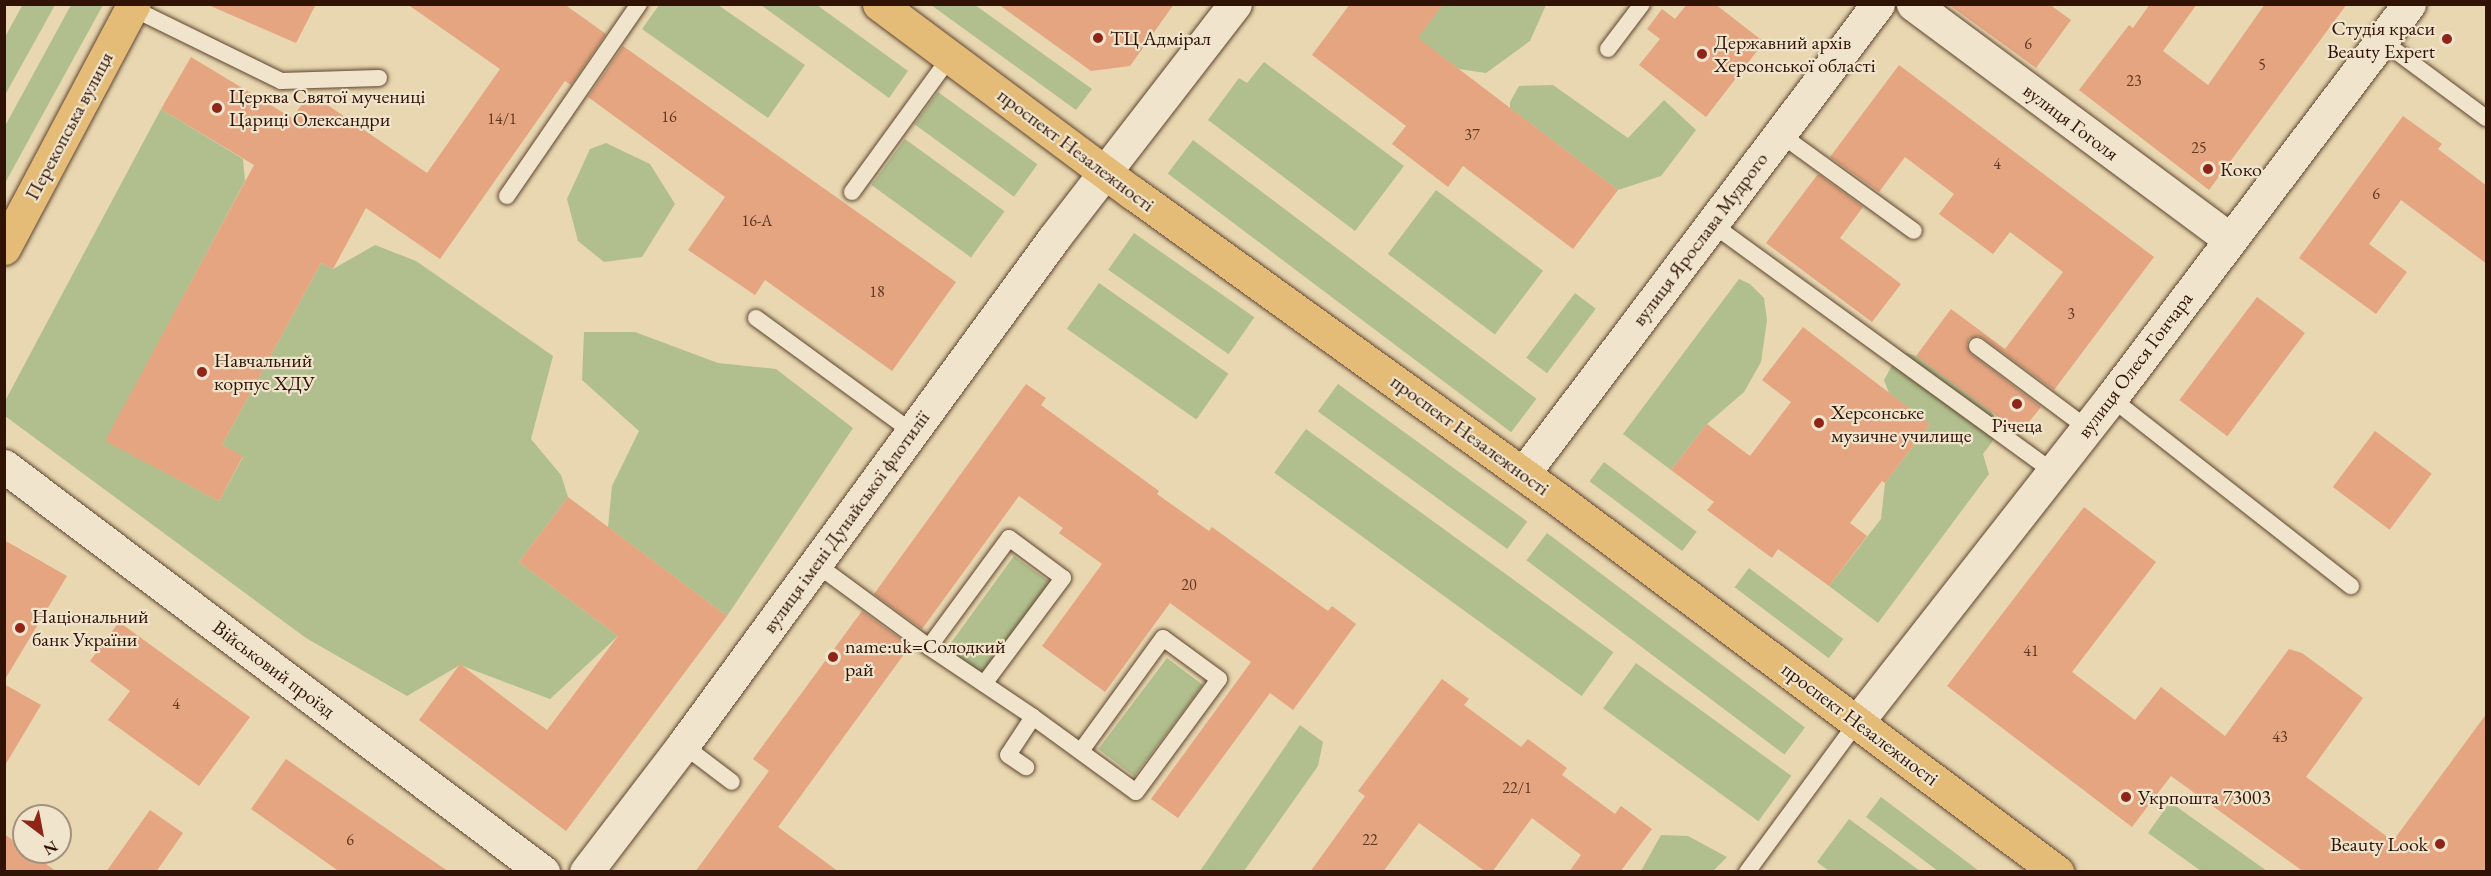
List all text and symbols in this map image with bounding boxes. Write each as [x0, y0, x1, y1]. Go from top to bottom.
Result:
place label: Студія краси Beauty Expert [2327, 16, 2435, 63]
place label: ТЦ Адмірал [1110, 26, 1211, 50]
place label: Державний архів Херсонської області [1714, 30, 1876, 77]
marker: ТЦ Адмірал [1091, 31, 1105, 45]
marker: Студія краси Beauty Expert [2440, 32, 2454, 46]
house number: 6 [2024, 34, 2032, 54]
marker: Державний архів Херсонської області [1695, 47, 1709, 61]
street label: Перекопська вулиця [20, 48, 118, 204]
house number: 5 [2258, 55, 2266, 75]
house number: 23 [2126, 71, 2142, 91]
street label: вулиця Гоголя [2019, 78, 2123, 166]
street label: проспект Незалежності [993, 83, 1159, 217]
place label: Церква Святої мучениці Цариці Олександри [229, 84, 425, 131]
marker: Церква Святої мучениці Цариці Олександри [210, 101, 224, 115]
house number: 16 [661, 107, 677, 127]
house number: 14/1 [487, 109, 517, 129]
house number: 37 [1464, 125, 1480, 145]
house number: 25 [2191, 138, 2207, 158]
street label: вулиця Ярослава Мудрого [1627, 147, 1773, 331]
house number: 4 [1993, 154, 2001, 174]
place label: Коко [2220, 157, 2262, 181]
marker: Коко [2201, 162, 2215, 176]
house number: 6 [2372, 184, 2380, 204]
house number: 16-А [742, 211, 772, 231]
house number: 18 [869, 282, 885, 302]
street label: вулиця Олеся Гончара [2072, 287, 2198, 443]
house number: 3 [2067, 304, 2075, 324]
place label: Навчальний корпус ХДУ [214, 348, 315, 395]
marker: Навчальний корпус ХДУ [195, 365, 209, 379]
street label: проспект Незалежності [1386, 369, 1554, 501]
marker: Річеца [2010, 397, 2024, 411]
place label: Херсонське музичне училище [1831, 400, 1971, 447]
street label: вулиця імені Дунайської флотилії [757, 406, 935, 638]
place label: Річеца [1992, 413, 2042, 437]
marker: Херсонське музичне училище [1812, 416, 1826, 430]
house number: 20 [1181, 575, 1197, 595]
place label: Національний банк України [32, 604, 149, 651]
street label: Військовий проїзд [208, 615, 340, 723]
marker: Національний банк України [13, 621, 27, 635]
place label: name:uk=Солодкий рай [845, 634, 1005, 681]
house number: 41 [2023, 641, 2039, 661]
marker: name:uk=Солодкий рай [826, 650, 840, 664]
street label: проспект Незалежності [1777, 657, 1943, 791]
house number: 4 [172, 694, 180, 714]
house number: 43 [2272, 727, 2288, 747]
house number: 22/1 [1502, 778, 1532, 798]
place label: Укрпошта 73003 [2138, 785, 2271, 809]
marker: Укрпошта 73003 [2119, 790, 2133, 804]
north arrow [12, 804, 72, 864]
house number: 6 [346, 830, 354, 850]
house number: 22 [1362, 830, 1378, 850]
place label: Beauty Look [2330, 832, 2428, 856]
text: N [40, 836, 62, 860]
marker: Beauty Look [2433, 837, 2447, 851]

